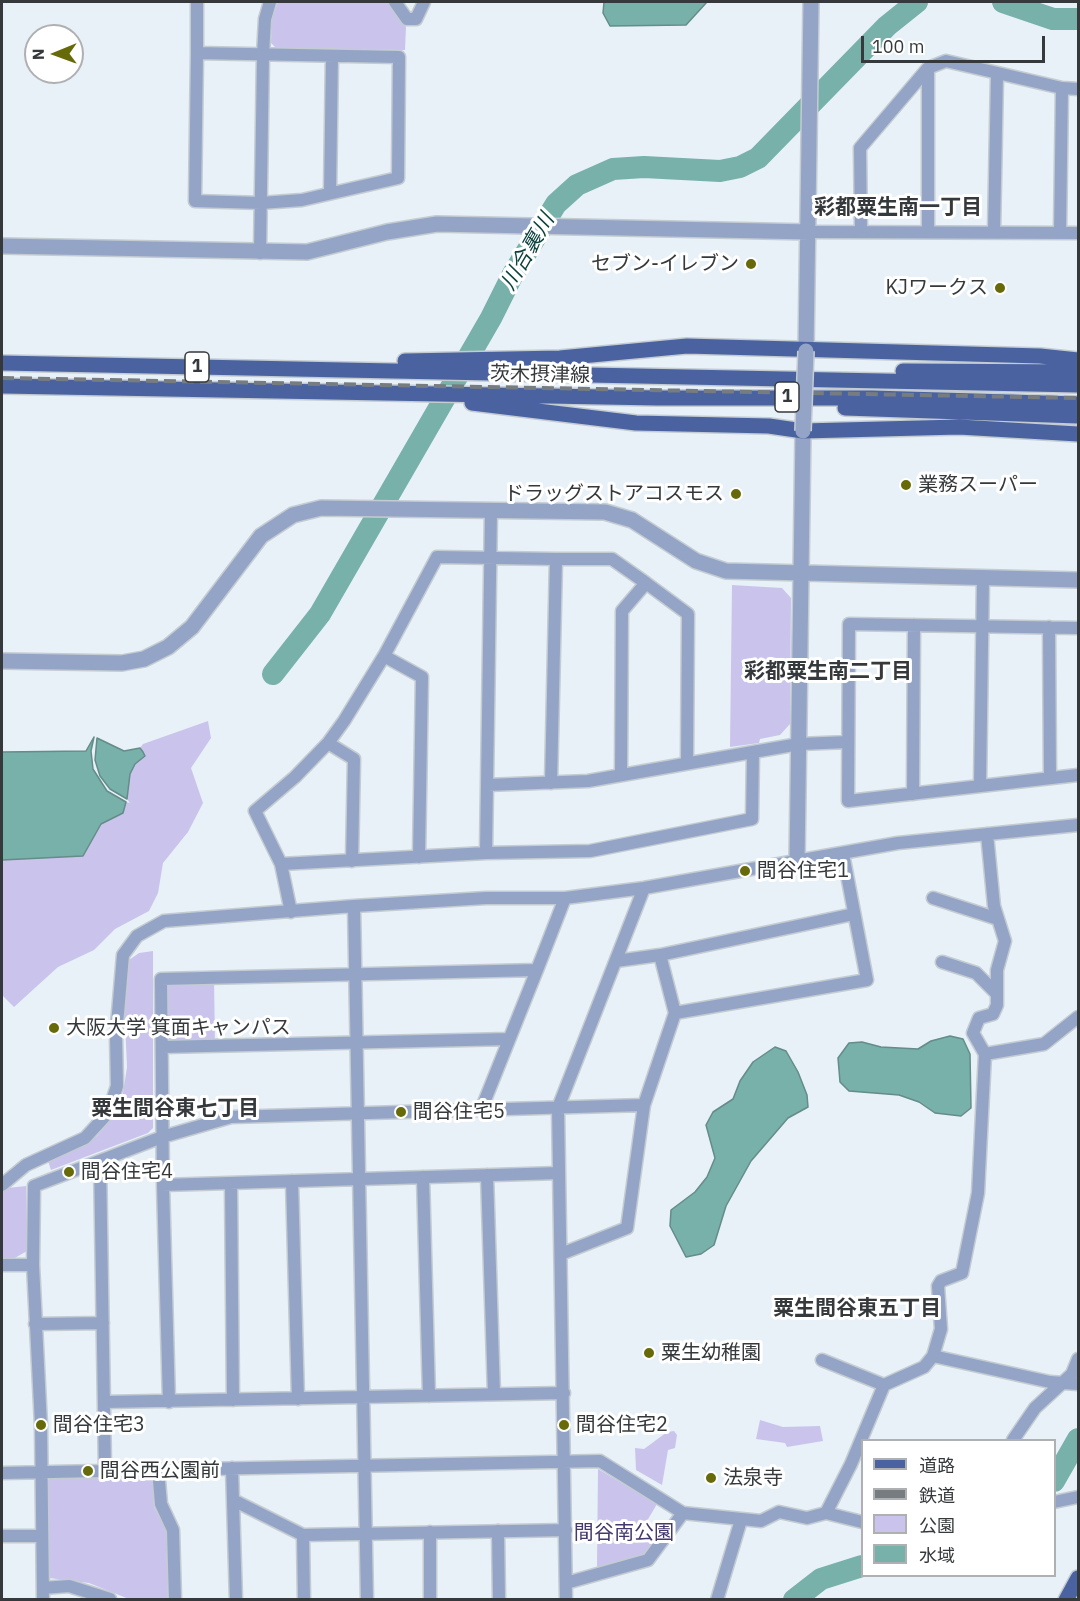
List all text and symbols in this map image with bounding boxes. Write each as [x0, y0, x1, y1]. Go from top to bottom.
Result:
north arrow [24, 24, 84, 84]
scale bar [864, 24, 1048, 62]
text: 100 m [872, 35, 924, 58]
text: N [28, 48, 48, 60]
district label: 彩都粟生南一丁目 [814, 195, 982, 221]
water label: 川合裏川 [496, 209, 560, 295]
place label: セブン-イレブン [591, 252, 739, 276]
marker: セブン-イレブン [744, 257, 758, 271]
place label: KJワークス [885, 276, 988, 300]
marker: KJワークス [993, 281, 1007, 295]
road number: 1 [185, 352, 209, 382]
street label: 茨木摂津線 [490, 362, 590, 388]
road number: 1 [775, 382, 799, 412]
place label: 業務スーパー [918, 473, 1038, 497]
marker: 業務スーパー [899, 478, 913, 492]
place label: ドラッグストアコスモス [504, 482, 724, 506]
marker: ドラッグストアコスモス [729, 487, 743, 501]
district label: 彩都粟生南二丁目 [744, 659, 912, 685]
place label: 間谷住宅1 [757, 859, 849, 883]
marker: 間谷住宅1 [738, 864, 752, 878]
place label: 大阪大学 箕面キャンパス [66, 1016, 291, 1040]
marker: 大阪大学 箕面キャンパス [47, 1021, 61, 1035]
district label: 粟生間谷東七丁目 [91, 1096, 259, 1122]
place label: 間谷住宅5 [413, 1100, 505, 1124]
marker: 間谷住宅5 [394, 1105, 408, 1119]
place label: 間谷住宅4 [81, 1160, 173, 1184]
marker: 間谷住宅4 [62, 1165, 76, 1179]
district label: 粟生間谷東五丁目 [773, 1296, 941, 1322]
place label: 粟生幼稚園 [661, 1341, 761, 1365]
marker: 粟生幼稚園 [642, 1346, 656, 1360]
place label: 間谷住宅3 [53, 1413, 145, 1437]
place label: 間谷住宅2 [576, 1413, 668, 1437]
marker: 間谷住宅3 [34, 1418, 48, 1432]
marker: 間谷住宅2 [557, 1418, 571, 1432]
legend [861, 1439, 1056, 1577]
text: 道路 [919, 1454, 955, 1477]
place label: 間谷西公園前 [100, 1459, 220, 1483]
marker: 間谷西公園前 [81, 1464, 95, 1478]
place label: 法泉寺 [723, 1466, 783, 1490]
marker: 法泉寺 [704, 1471, 718, 1485]
text: 鉄道 [919, 1484, 955, 1507]
text: 公園 [919, 1514, 955, 1537]
park label: 間谷南公園 [574, 1521, 674, 1545]
text: 水域 [919, 1544, 955, 1567]

